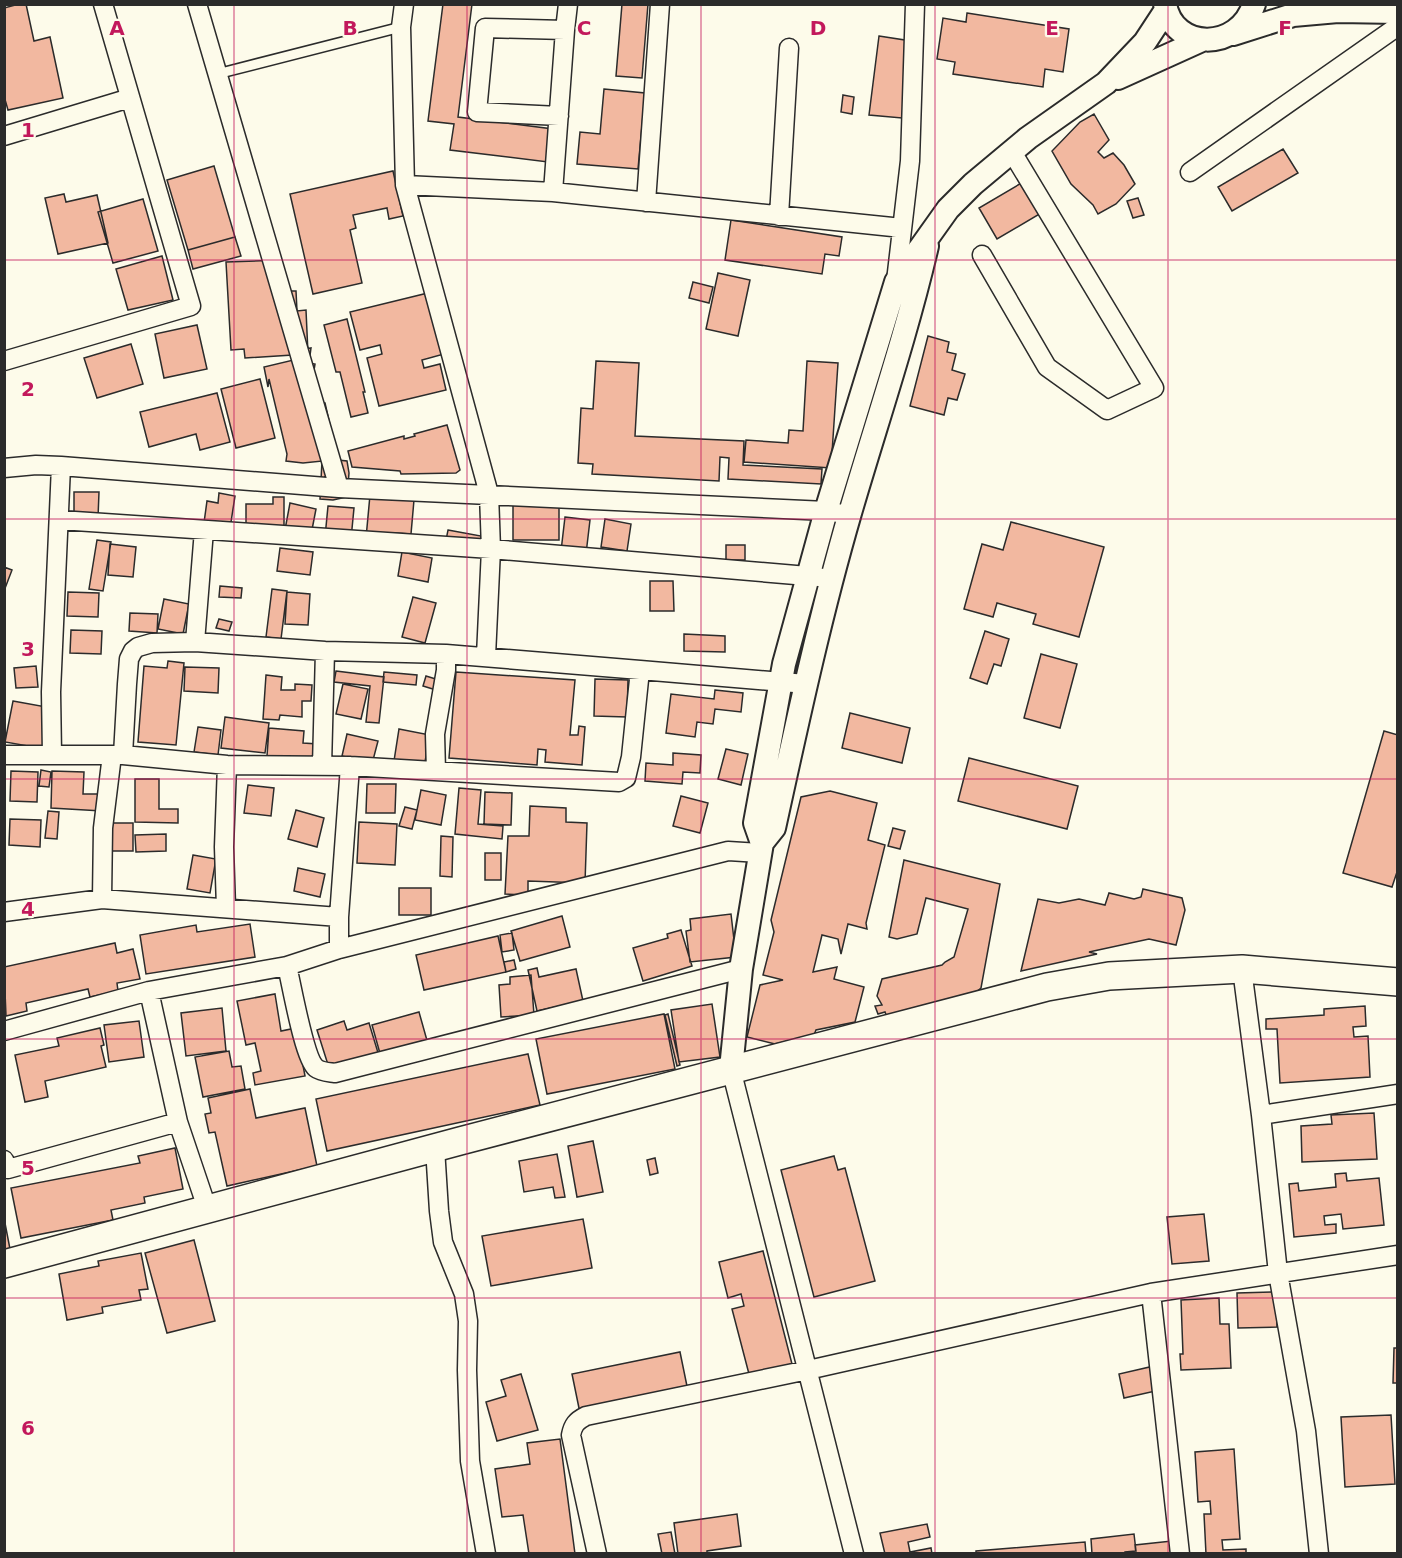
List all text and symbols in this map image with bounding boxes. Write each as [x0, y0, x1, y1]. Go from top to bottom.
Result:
text: A [109, 16, 125, 40]
text: B [342, 16, 358, 40]
text: C [577, 16, 591, 40]
text: D [810, 16, 826, 40]
text: E [1045, 16, 1059, 40]
text: F [1278, 16, 1292, 40]
text: 1 [21, 118, 35, 142]
text: 2 [21, 377, 35, 401]
text: 3 [21, 637, 35, 661]
text: 4 [21, 897, 35, 921]
text: 5 [21, 1156, 35, 1180]
text: 6 [21, 1416, 35, 1440]

